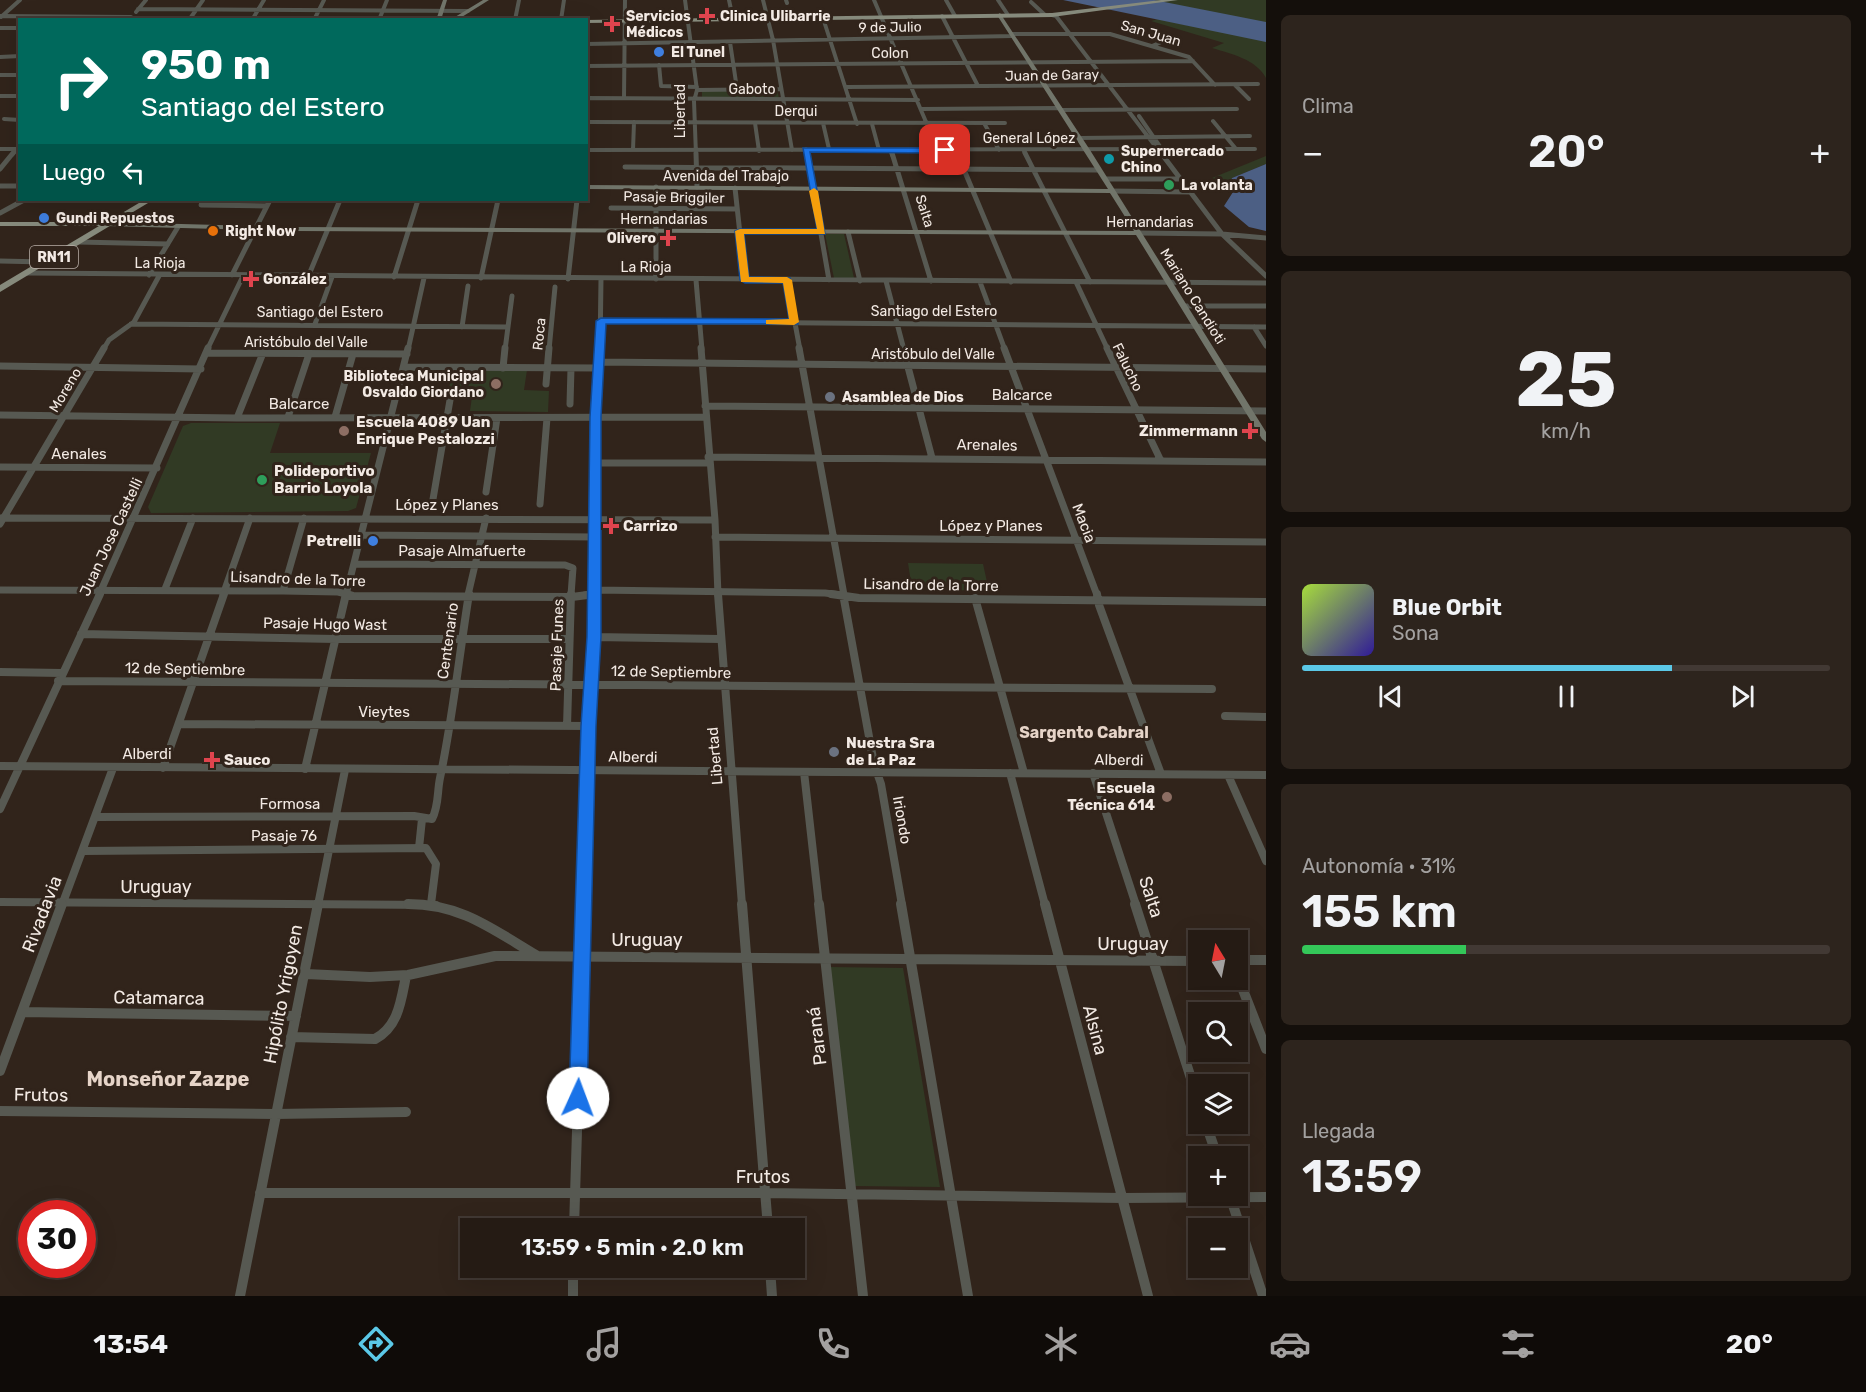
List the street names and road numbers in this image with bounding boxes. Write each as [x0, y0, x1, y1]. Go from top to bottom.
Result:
street label: San Juan [1119, 17, 1183, 50]
street label: 9 de Julio [858, 18, 922, 37]
street label: Colon [871, 45, 909, 62]
street label: Juan de Garay [1005, 66, 1100, 85]
street label: Gaboto [728, 81, 776, 98]
street label: Libertad [672, 84, 689, 138]
street label: Derqui [775, 103, 817, 120]
street label: General López [983, 130, 1075, 147]
street label: Avenida del Trabajo [663, 168, 789, 185]
street label: Pasaje Briggiler [623, 188, 725, 207]
street label: Salta [911, 193, 938, 229]
street label: Hernandarias [620, 211, 708, 228]
street label: Hernandarias [1106, 214, 1194, 231]
street label: Mariano Candioti [1156, 245, 1229, 347]
road number: RN11 [30, 246, 78, 268]
street label: La Rioja [135, 255, 185, 272]
street label: La Rioja [621, 259, 671, 276]
street label: Santiago del Estero [871, 303, 997, 320]
street label: Santiago del Estero [257, 304, 383, 321]
street label: Roca [529, 317, 550, 351]
street label: Aristóbulo del Valle [244, 334, 368, 351]
street label: Falucho [1109, 340, 1147, 394]
street label: Aristóbulo del Valle [871, 346, 995, 363]
street label: Moreno [46, 365, 85, 416]
street label: Balcarce [992, 386, 1052, 404]
street label: Balcarce [269, 395, 329, 413]
street label: Arenales [956, 435, 1018, 455]
street label: Aenales [51, 445, 107, 463]
street label: Juan Jose Castelli [76, 475, 146, 599]
street label: López y Planes [395, 496, 499, 514]
street label: Macia [1068, 501, 1100, 545]
street label: López y Planes [939, 517, 1043, 535]
street label: Pasaje Almafuerte [398, 542, 526, 560]
street label: Lisandro de la Torre [230, 568, 366, 590]
street label: Lisandro de la Torre [863, 575, 999, 595]
street label: Pasaje Funes [546, 598, 568, 692]
street label: Centenario [434, 602, 462, 680]
street label: Pasaje Hugo Wast [263, 614, 387, 634]
street label: 12 de Septiembre [125, 659, 245, 679]
street label: 12 de Septiembre [611, 662, 731, 682]
street label: Vieytes [358, 703, 410, 721]
street label: Libertad [703, 726, 727, 786]
street label: Alberdi [122, 745, 172, 763]
street label: Alberdi [608, 748, 658, 766]
street label: Alberdi [1094, 751, 1144, 769]
street label: Iriondo [889, 794, 915, 846]
street label: Formosa [260, 795, 320, 813]
street label: Pasaje 76 [251, 827, 317, 845]
street label: Rivadavia [17, 873, 67, 955]
street label: Salta [1134, 873, 1168, 921]
street label: Uruguay [120, 876, 192, 898]
street label: Hipólito Yrigoyen [259, 923, 307, 1065]
street label: Uruguay [611, 929, 683, 951]
street label: Uruguay [1097, 933, 1169, 955]
street label: Catamarca [113, 986, 205, 1010]
street label: Alsina [1078, 1003, 1112, 1057]
street label: Paraná [802, 1005, 832, 1067]
street label: Frutos [14, 1084, 68, 1106]
street label: Frutos [736, 1166, 790, 1188]

